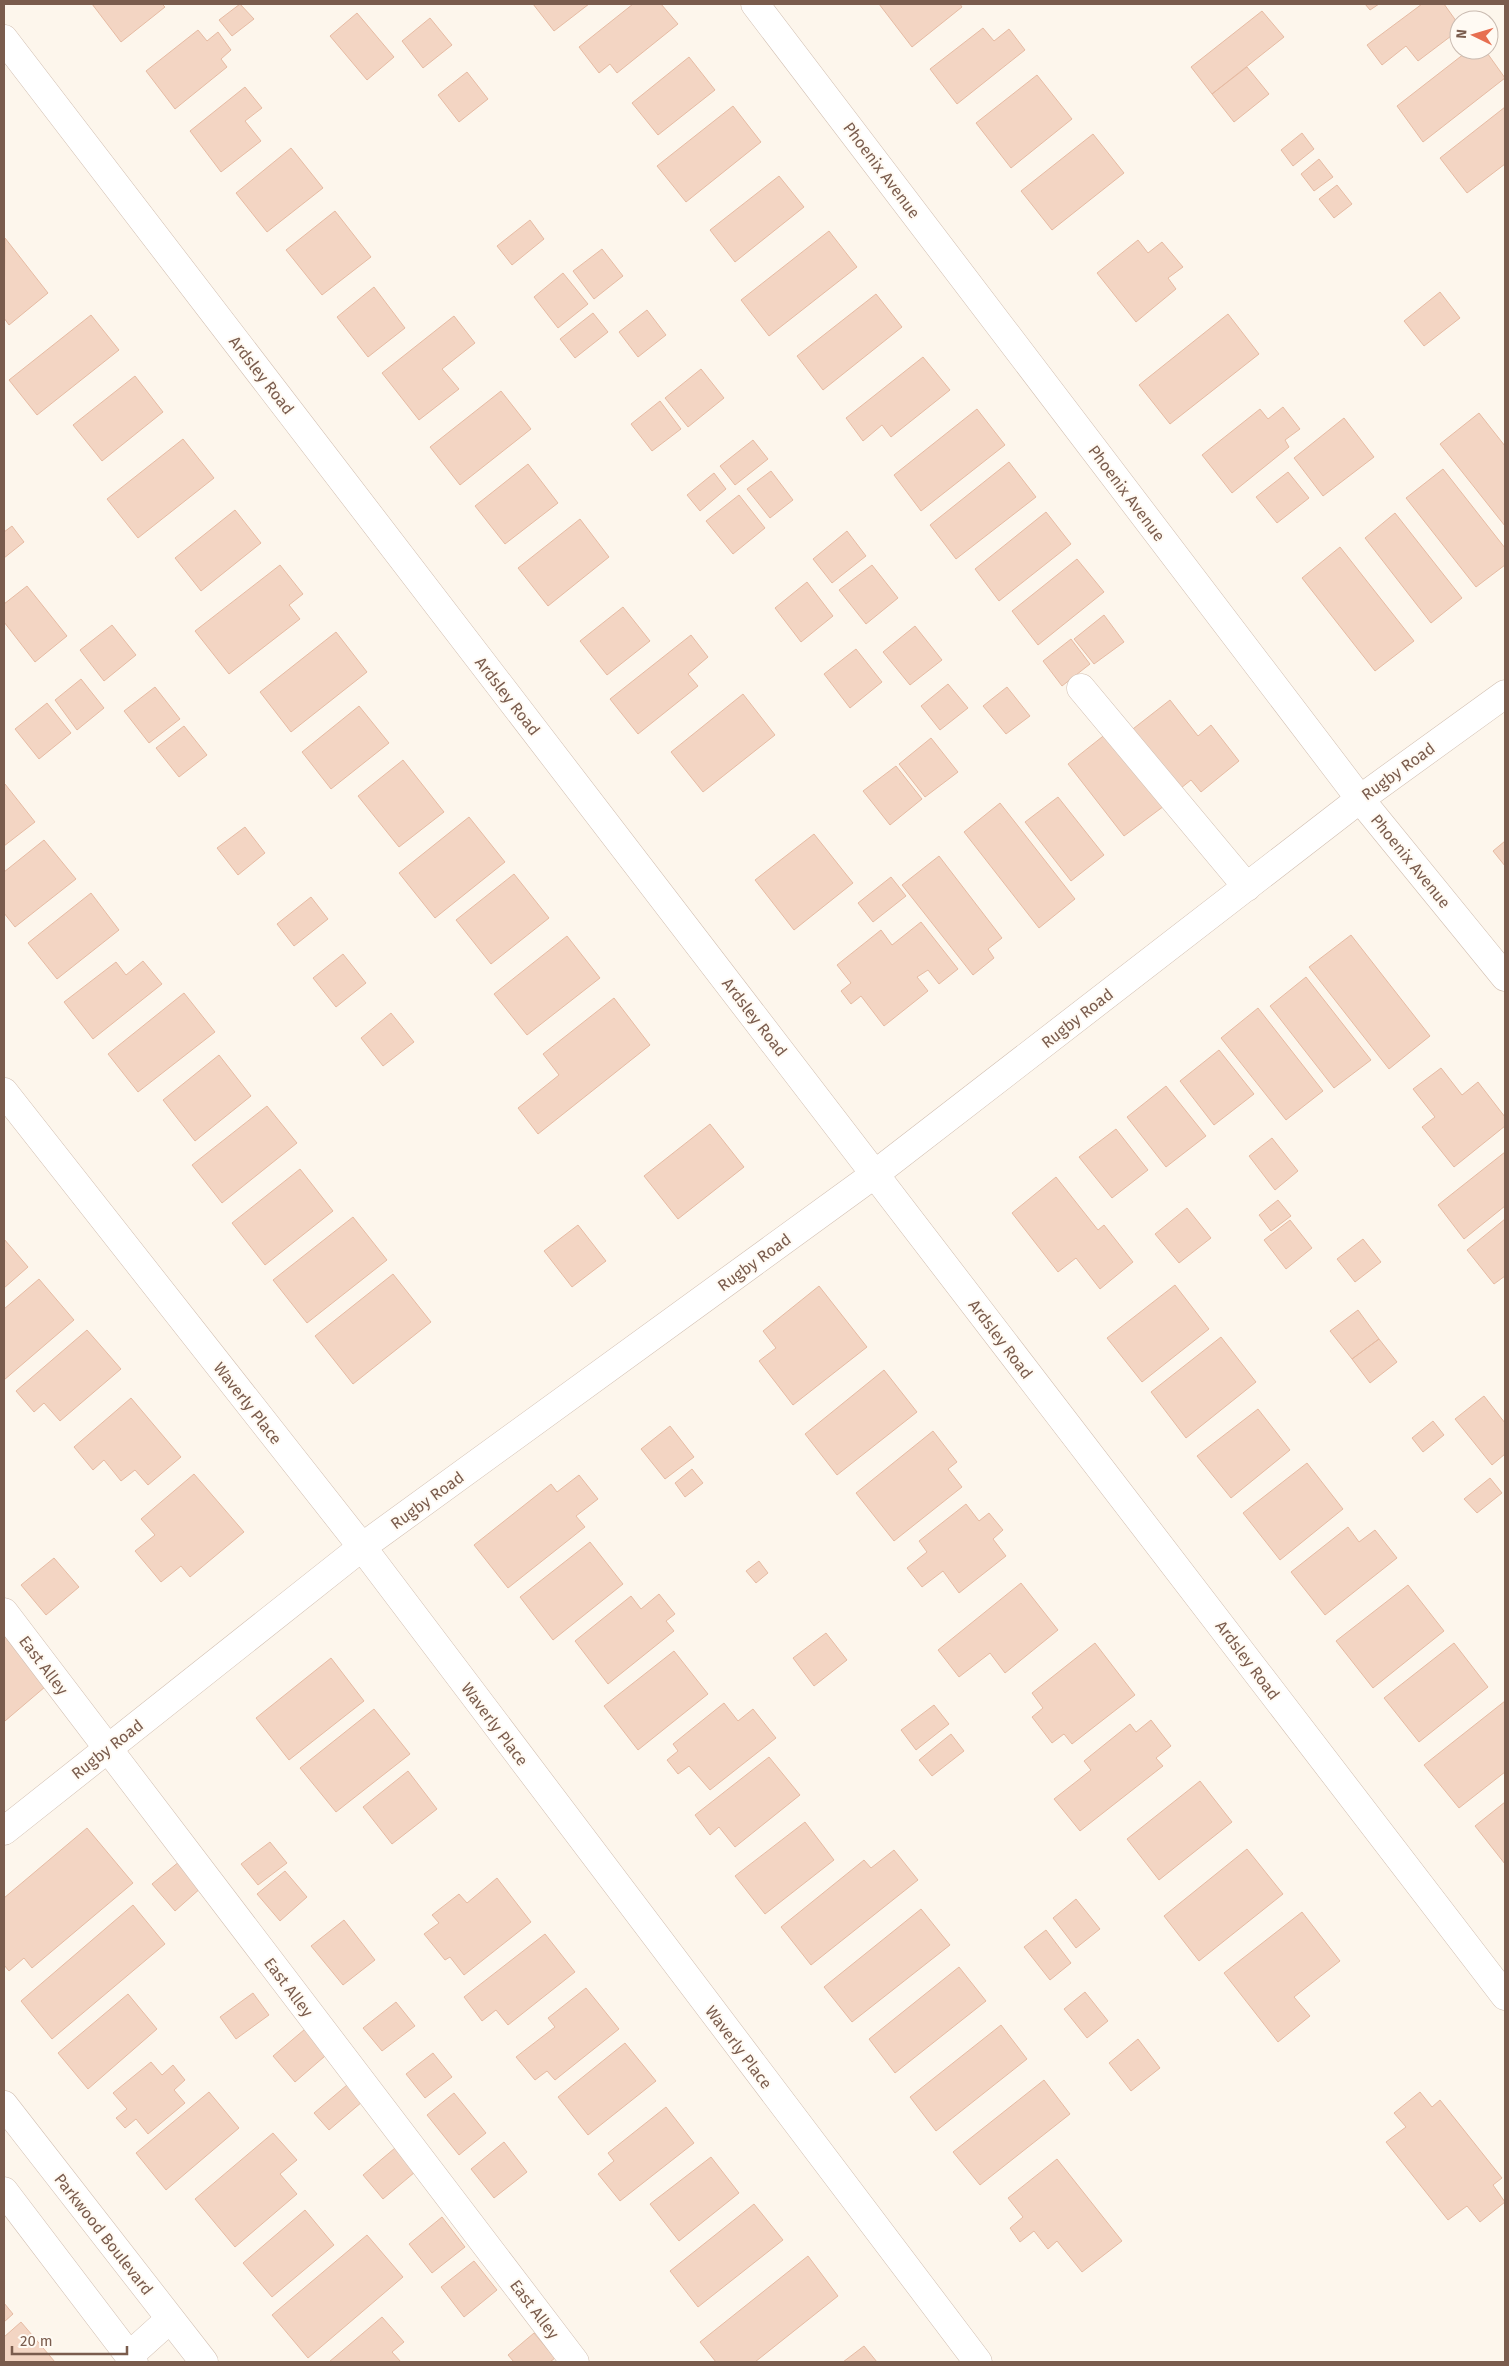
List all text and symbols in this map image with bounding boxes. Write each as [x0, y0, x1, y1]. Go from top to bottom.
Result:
north arrow [1449, 10, 1499, 60]
text: N [1453, 29, 1470, 39]
street label: Phoenix Avenue [839, 118, 924, 222]
street label: Ardsley Road [225, 332, 298, 418]
street label: Phoenix Avenue [1084, 441, 1169, 545]
street label: Ardsley Road [471, 653, 544, 739]
street label: Rugby Road [1358, 739, 1439, 804]
street label: Phoenix Avenue [1367, 810, 1454, 912]
street label: Ardsley Road [718, 974, 791, 1060]
street label: Rugby Road [1038, 985, 1117, 1052]
street label: Rugby Road [714, 1230, 795, 1295]
street label: Ardsley Road [965, 1296, 1037, 1383]
street label: Waverly Place [210, 1358, 286, 1448]
street label: Rugby Road [387, 1468, 468, 1533]
street label: Ardsley Road [1212, 1617, 1284, 1704]
street label: East Alley [15, 1632, 72, 1699]
street label: Waverly Place [457, 1679, 532, 1770]
street label: Rugby Road [68, 1716, 147, 1783]
street label: East Alley [260, 1954, 317, 2021]
street label: Waverly Place [701, 2002, 776, 2093]
street label: Parkwood Boulevard [50, 2170, 157, 2299]
street label: East Alley [506, 2276, 563, 2343]
scale bar [12, 2324, 128, 2356]
text: 20 m [20, 2332, 53, 2350]

